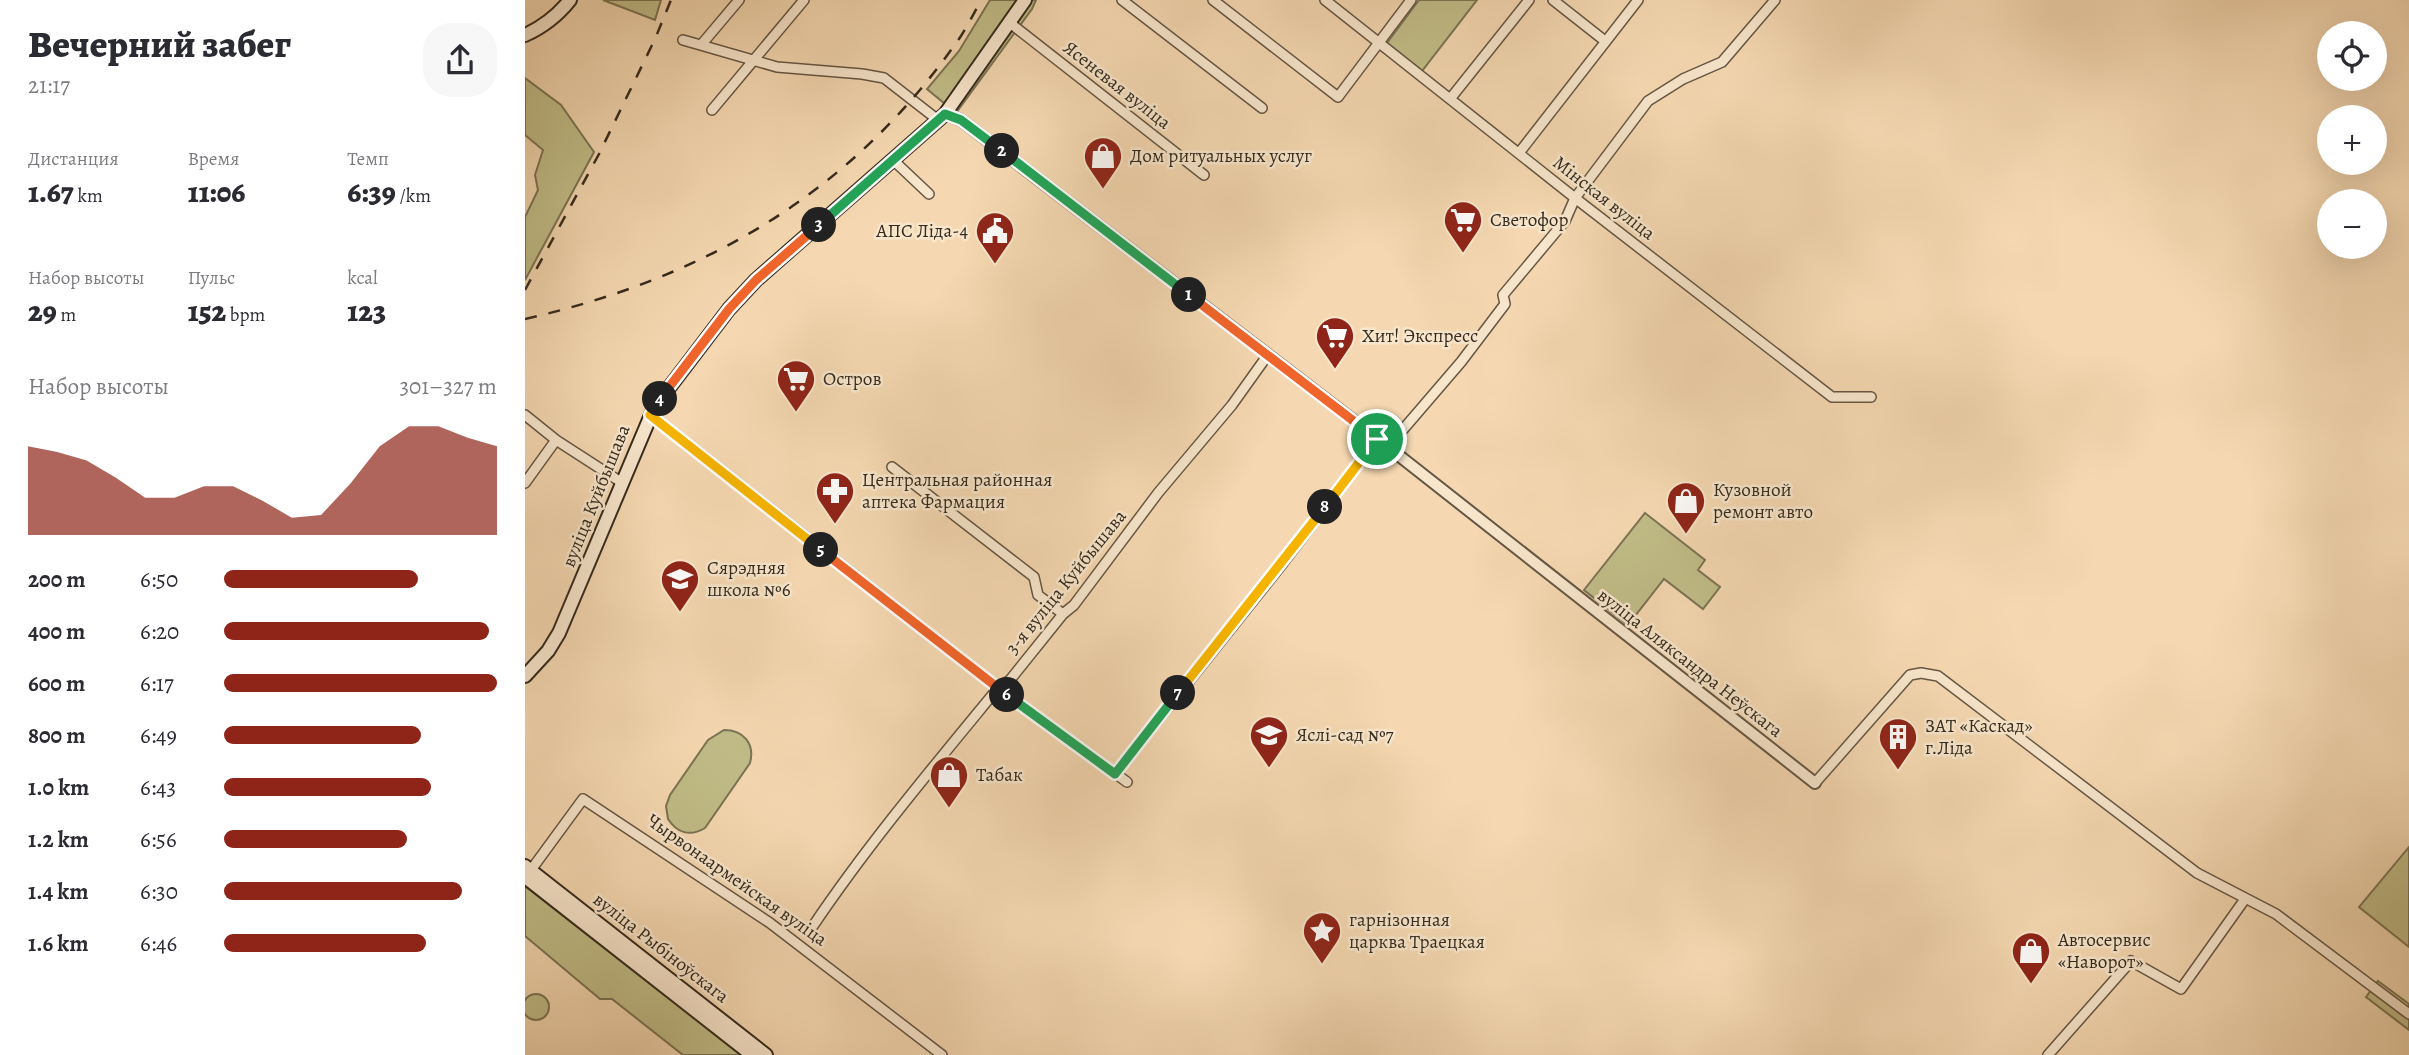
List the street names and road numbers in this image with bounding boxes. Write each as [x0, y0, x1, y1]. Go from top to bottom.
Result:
street label: Ясеневая вуліца [1058, 35, 1176, 135]
street label: Мінская вуліца [1547, 150, 1661, 246]
street label: вуліца Куйбышава [556, 421, 637, 571]
street label: 3-я вуліца Куйбышава [999, 504, 1133, 660]
street label: вуліца Аляксандра Неўскага [1592, 582, 1788, 744]
street label: Чырвонаармейская вуліца [642, 808, 833, 952]
street label: вуліца Рыбіноўскага [588, 887, 734, 1009]

